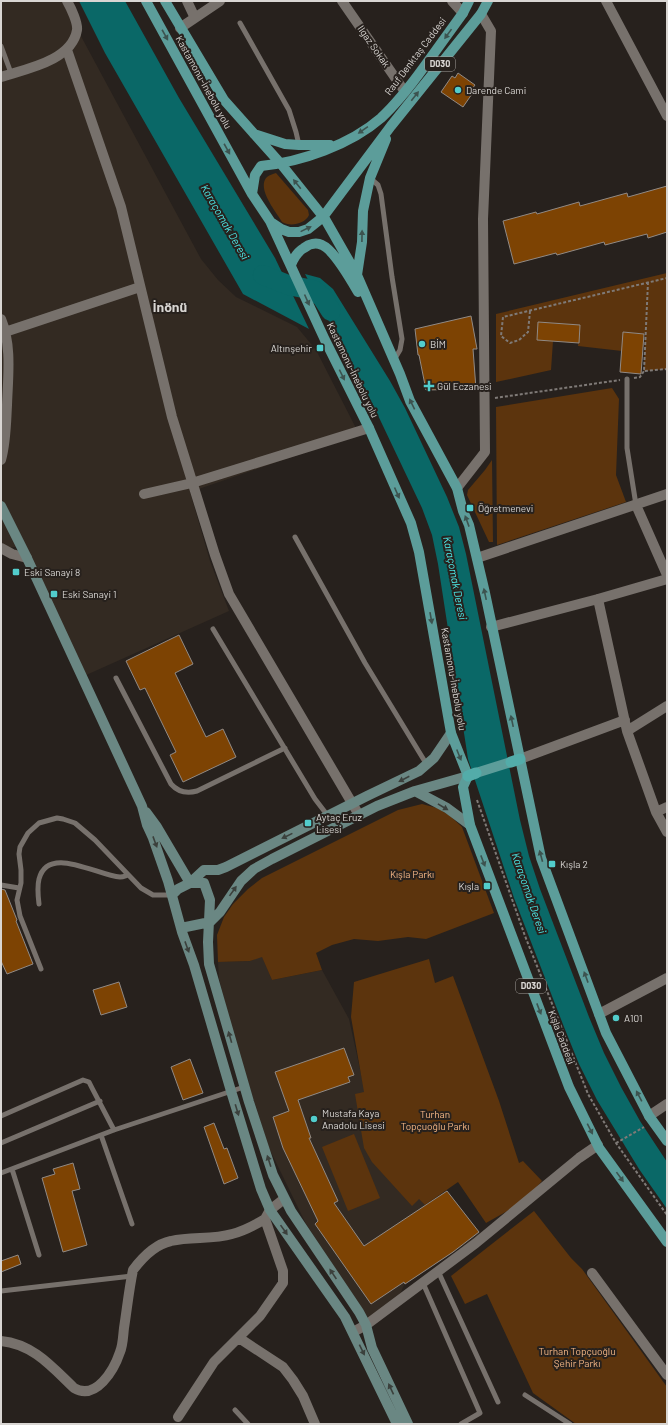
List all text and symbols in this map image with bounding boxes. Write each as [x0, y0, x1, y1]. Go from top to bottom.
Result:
street label: Rauf Denktaş Caddesi [382, 15, 448, 97]
street label: Ilgaz Sokak [355, 23, 393, 69]
one-way arrow [444, 28, 452, 39]
one-way arrow [161, 29, 168, 41]
street label: Kastamonu-İnebolu yolu [173, 33, 235, 131]
road number: D030 [425, 57, 455, 71]
place label: Darende Cami [466, 84, 526, 96]
marker: Darende Cami [453, 85, 463, 95]
one-way arrow [410, 90, 419, 101]
one-way arrow [357, 126, 368, 134]
one-way arrow [224, 143, 231, 155]
one-way arrow [293, 179, 301, 190]
water label: Karaçomak Deresi [199, 182, 252, 262]
one-way arrow [300, 226, 311, 232]
one-way arrow [358, 230, 365, 242]
one-way arrow [304, 295, 310, 306]
district label: İnönü [153, 298, 187, 315]
street label: Kastamonu-İnebolu yolu [325, 320, 381, 420]
place label: BİM [430, 338, 446, 350]
marker: BİM [417, 339, 427, 349]
place label: Altınşehir [271, 342, 312, 354]
marker: Altınşehir [315, 343, 325, 353]
one-way arrow [339, 369, 345, 381]
place label: Gül Eczanesi [437, 380, 492, 392]
marker: Gül Eczanesi [424, 381, 434, 391]
one-way arrow [409, 398, 415, 409]
one-way arrow [394, 487, 400, 498]
place label: Öğretmenevi [478, 502, 533, 514]
marker: Öğretmenevi [465, 503, 475, 513]
one-way arrow [463, 514, 469, 526]
water label: Karaçomak Deresi [441, 535, 470, 621]
place label: Eski Sanayi 8 [24, 566, 80, 578]
marker: Eski Sanayi 8 [11, 567, 21, 577]
place label: Eski Sanayi 1 [62, 588, 116, 600]
one-way arrow [482, 588, 488, 600]
marker: Eski Sanayi 1 [49, 589, 59, 599]
one-way arrow [428, 611, 434, 624]
street label: Kastamonu-İnebolu yolu [439, 627, 469, 731]
one-way arrow [509, 715, 515, 727]
one-way arrow [457, 749, 463, 761]
one-way arrow [398, 776, 409, 782]
one-way arrow [437, 803, 449, 810]
place label: Aytaç Eruz Lisesi [316, 811, 362, 835]
marker: Aytaç Eruz Lisesi [303, 818, 313, 828]
one-way arrow [281, 833, 293, 839]
one-way arrow [152, 837, 158, 849]
one-way arrow [537, 849, 543, 862]
water label: Karaçomak Deresi [510, 851, 550, 935]
one-way arrow [481, 856, 487, 868]
place label: Kışla 2 [560, 858, 588, 870]
marker: Kışla 2 [547, 859, 557, 869]
park label: Kışla Parkı [390, 868, 434, 880]
place label: Kışla [459, 880, 479, 892]
marker: Kışla [482, 881, 492, 891]
one-way arrow [229, 886, 237, 897]
one-way arrow [185, 941, 191, 953]
one-way arrow [583, 971, 589, 983]
road number: D030 [516, 979, 546, 993]
one-way arrow [537, 1004, 543, 1016]
street label: Kışla Caddesi [546, 1008, 578, 1066]
place label: A101 [624, 1012, 642, 1024]
marker: A101 [611, 1013, 621, 1023]
one-way arrow [227, 1031, 233, 1043]
one-way arrow [636, 1090, 642, 1102]
one-way arrow [234, 1104, 240, 1116]
place label: Mustafa Kaya Anadolu Lisesi [322, 1107, 385, 1131]
park label: Turhan Topçuoğlu Parkı [401, 1108, 469, 1132]
marker: Mustafa Kaya Anadolu Lisesi [309, 1114, 319, 1124]
one-way arrow [586, 1123, 593, 1135]
one-way arrow [265, 1155, 271, 1167]
one-way arrow [616, 1171, 624, 1182]
one-way arrow [280, 1225, 288, 1235]
one-way arrow [329, 1268, 336, 1280]
one-way arrow [359, 1345, 365, 1356]
park label: Turhan Topçuoğlu Şehir Parkı [538, 1345, 616, 1369]
one-way arrow [388, 1383, 394, 1395]

